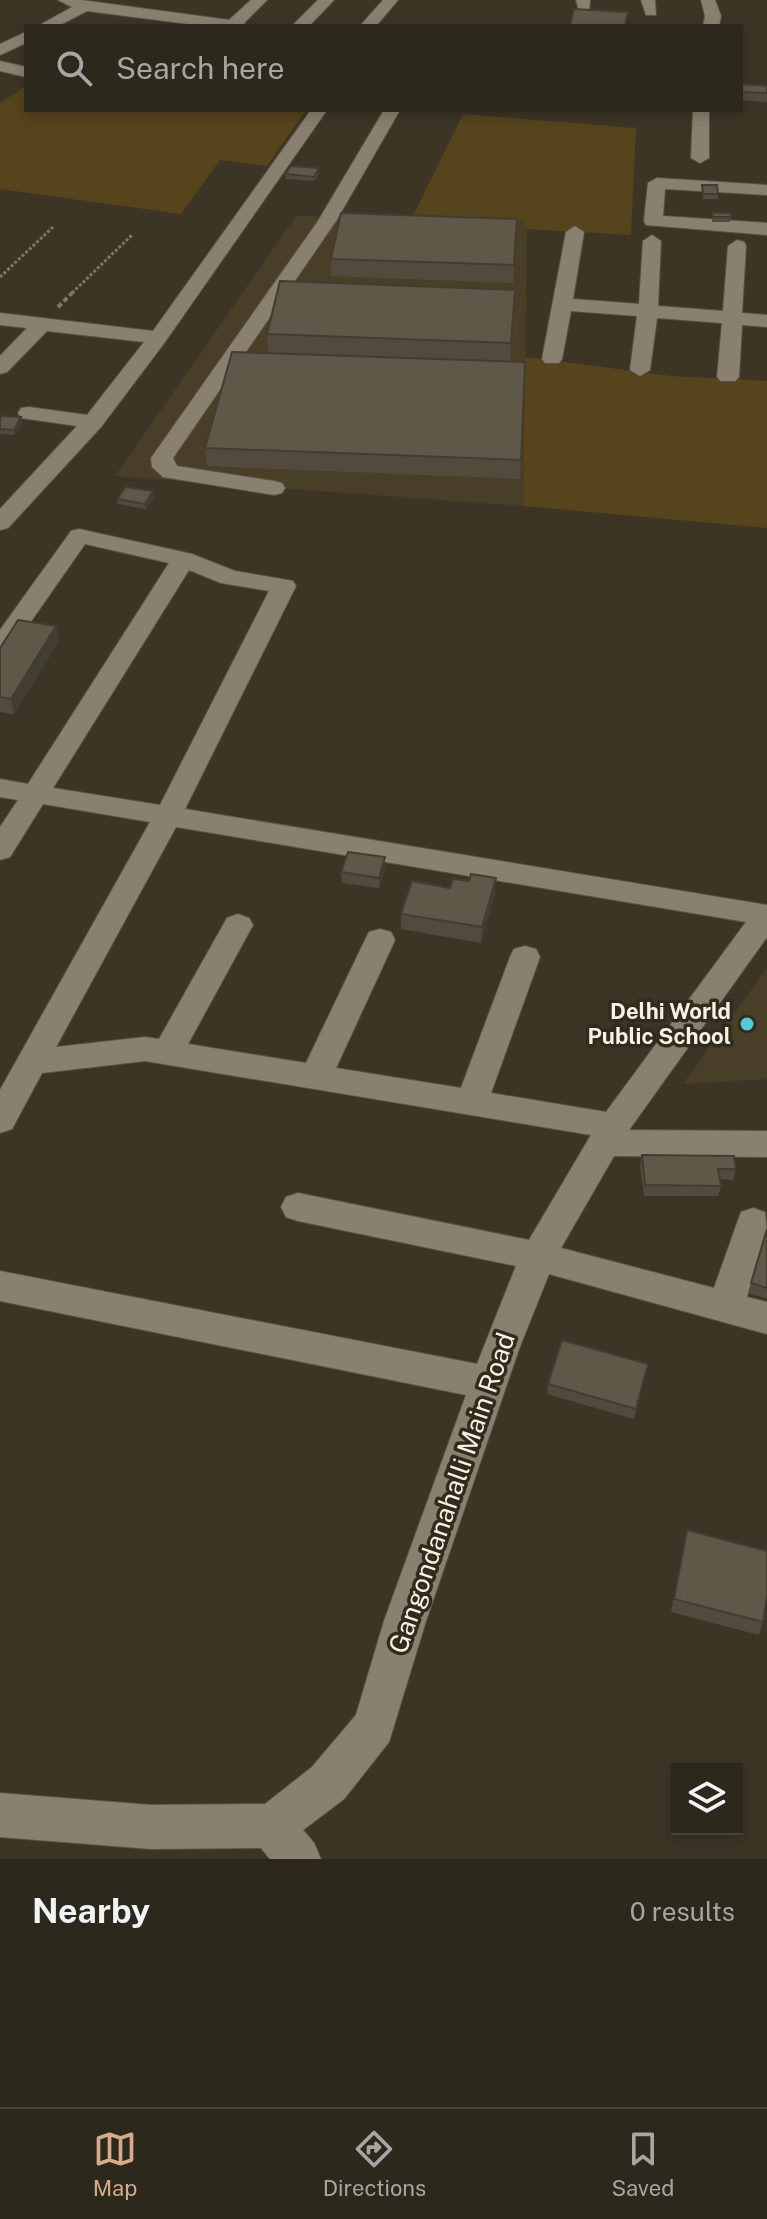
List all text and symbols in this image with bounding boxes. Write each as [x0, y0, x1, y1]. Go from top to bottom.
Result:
search box [24, 24, 743, 112]
icon: search [52, 46, 96, 90]
text: Search here [116, 50, 284, 86]
place label: Delhi World Public School [588, 998, 731, 1049]
marker: Delhi World Public School [738, 1015, 756, 1033]
street label: Gangondanahalli Main Road [382, 1328, 521, 1657]
map controls [671, 1763, 743, 1835]
button: layers [671, 1763, 743, 1835]
text: Nearby [32, 1891, 150, 1931]
text: 0 results [630, 1896, 735, 1927]
tab: Map [93, 2127, 137, 2201]
tab: Directions [323, 2127, 426, 2201]
tab: Saved [611, 2127, 674, 2201]

